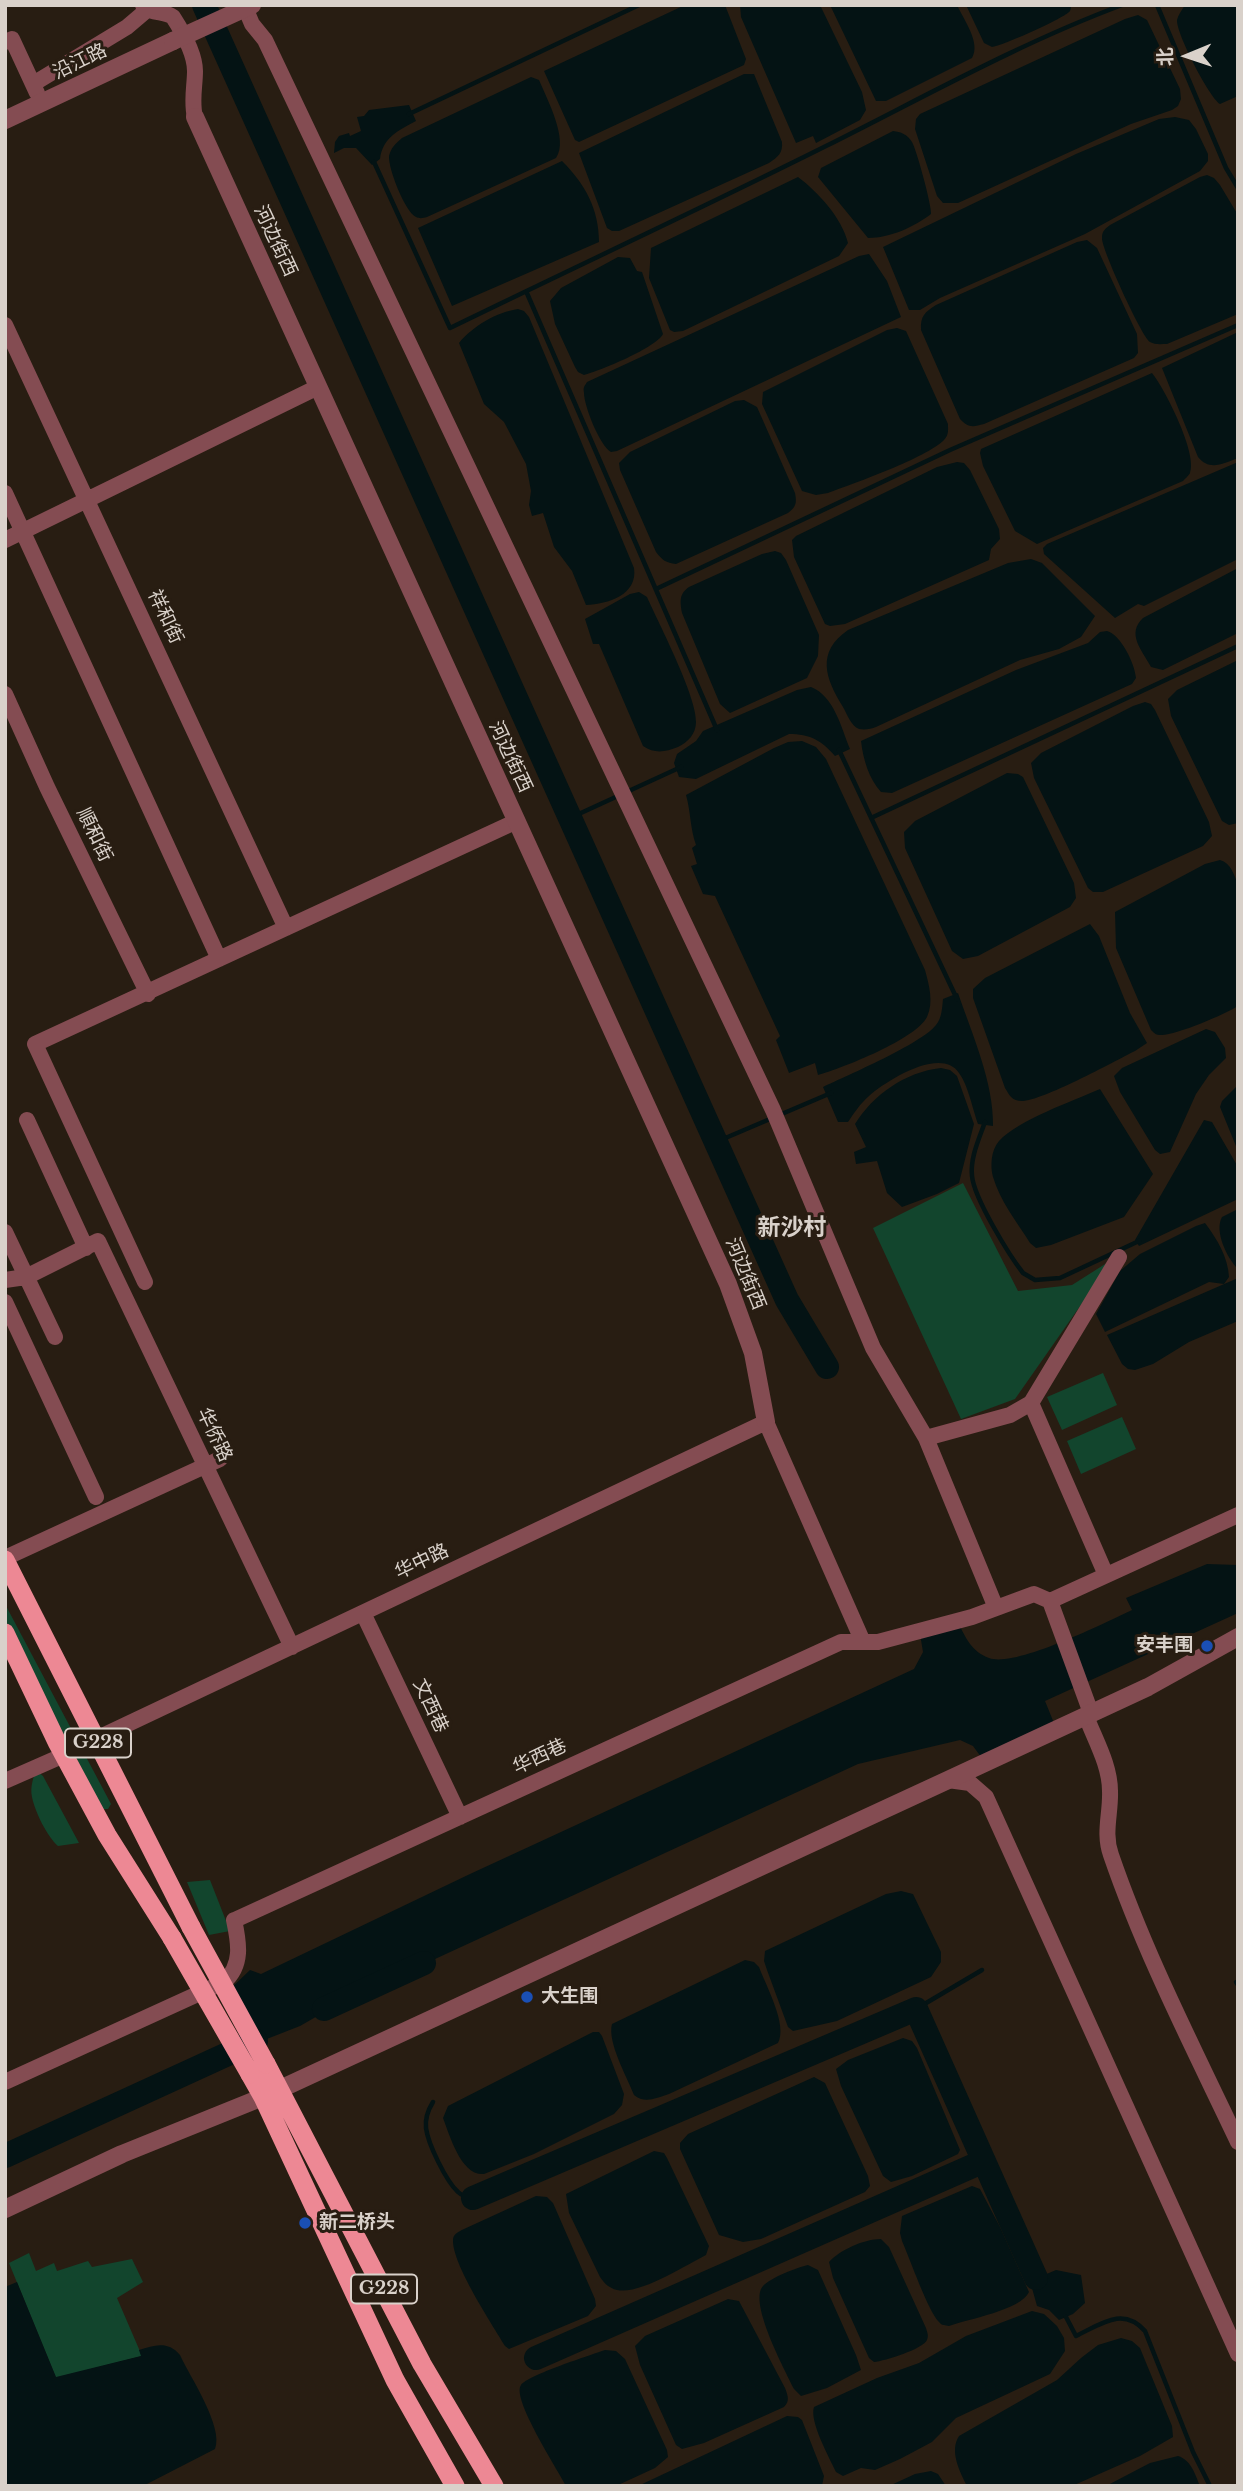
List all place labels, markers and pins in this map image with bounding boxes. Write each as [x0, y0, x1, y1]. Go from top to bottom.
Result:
place label: 安丰围 [1136, 1635, 1193, 1657]
marker: 安丰围 [1199, 1638, 1215, 1654]
place label: 大生围 [541, 1986, 598, 2008]
marker: 大生围 [519, 1989, 535, 2005]
place label: 新二桥头 [319, 2212, 395, 2234]
marker: 新二桥头 [297, 2215, 313, 2231]

